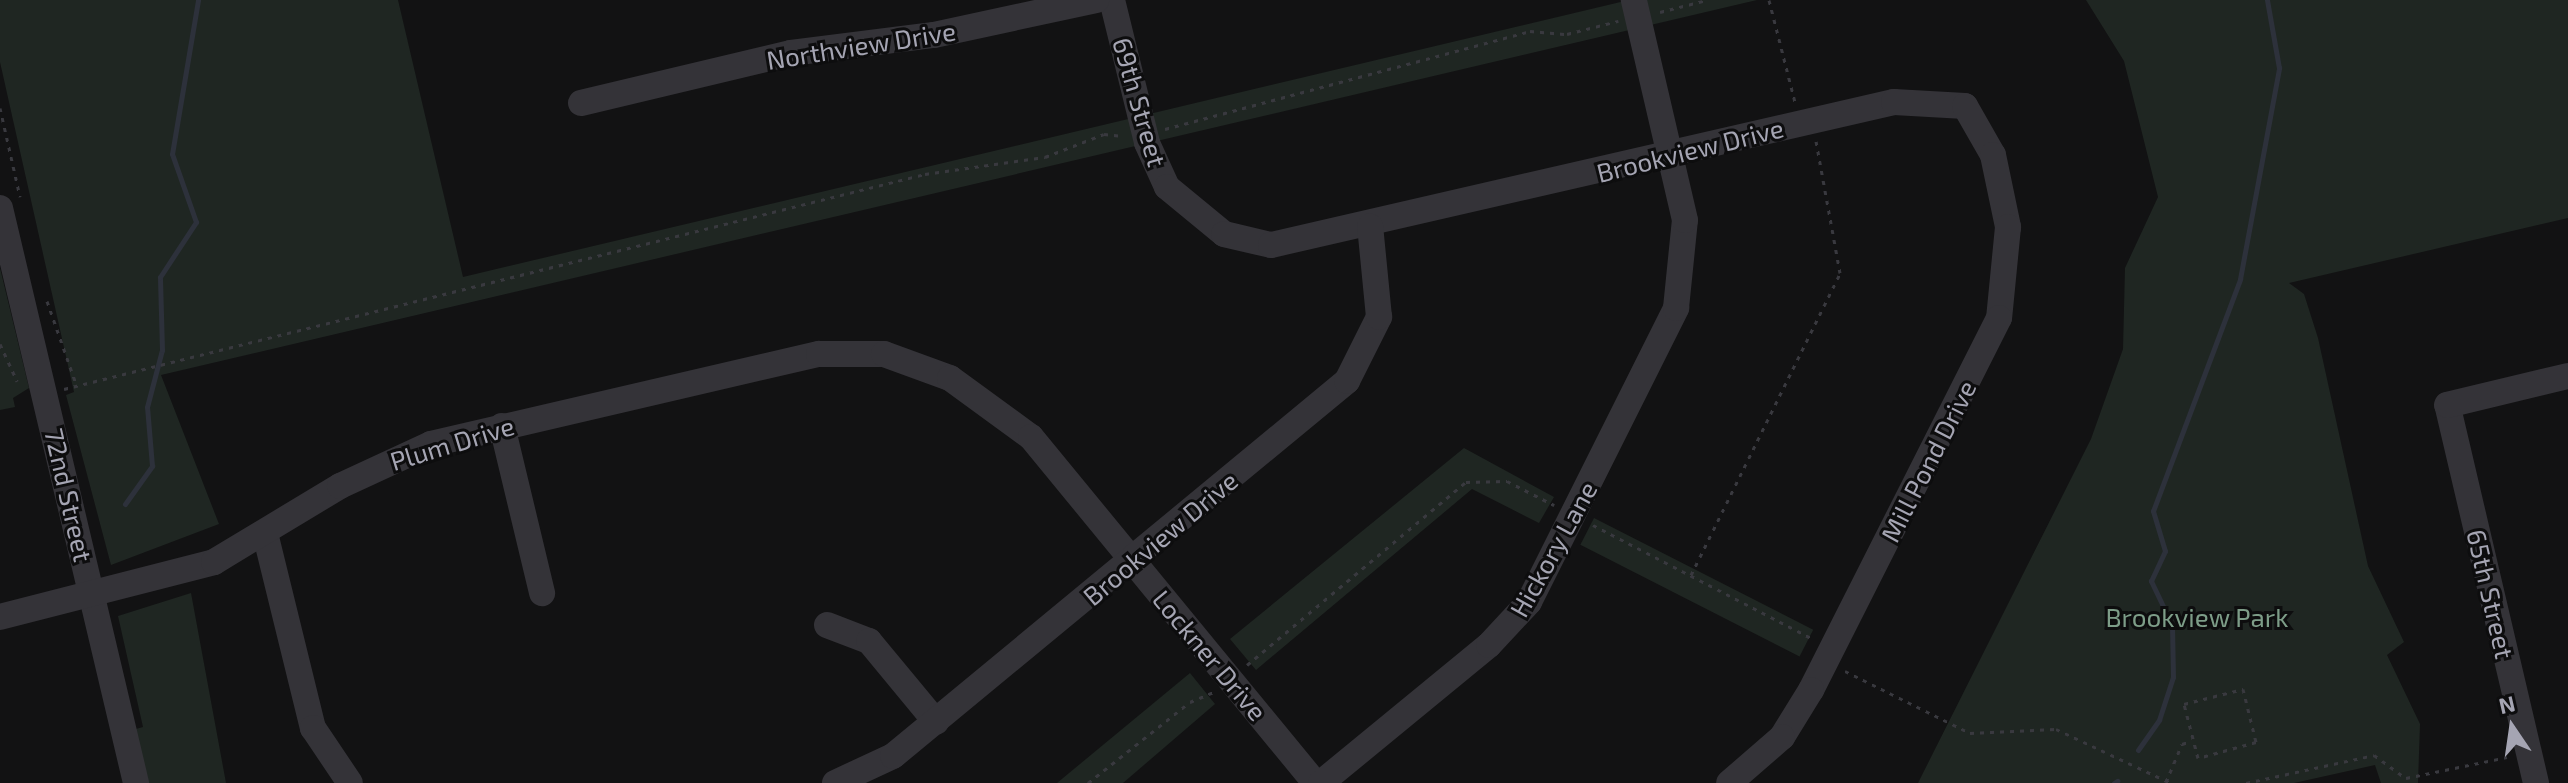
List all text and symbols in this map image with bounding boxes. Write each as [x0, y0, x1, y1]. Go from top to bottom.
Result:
street label: Northview Drive [764, 15, 958, 75]
street label: 69th Street [1107, 34, 1173, 170]
street label: Brookview Drive [1593, 112, 1787, 188]
street label: Mill Pond Drive [1874, 375, 1982, 547]
street label: Plum Drive [386, 409, 518, 477]
street label: 72nd Street [39, 425, 99, 565]
street label: Brookview Drive [1076, 464, 1244, 612]
street label: Hickory Lane [1503, 475, 1603, 623]
street label: 65th Street [2461, 526, 2521, 662]
street label: Lockner Drive [1146, 583, 1274, 727]
park label: Brookview Park [2105, 601, 2289, 633]
north arrow [2472, 687, 2552, 767]
text: N [2496, 689, 2517, 718]

